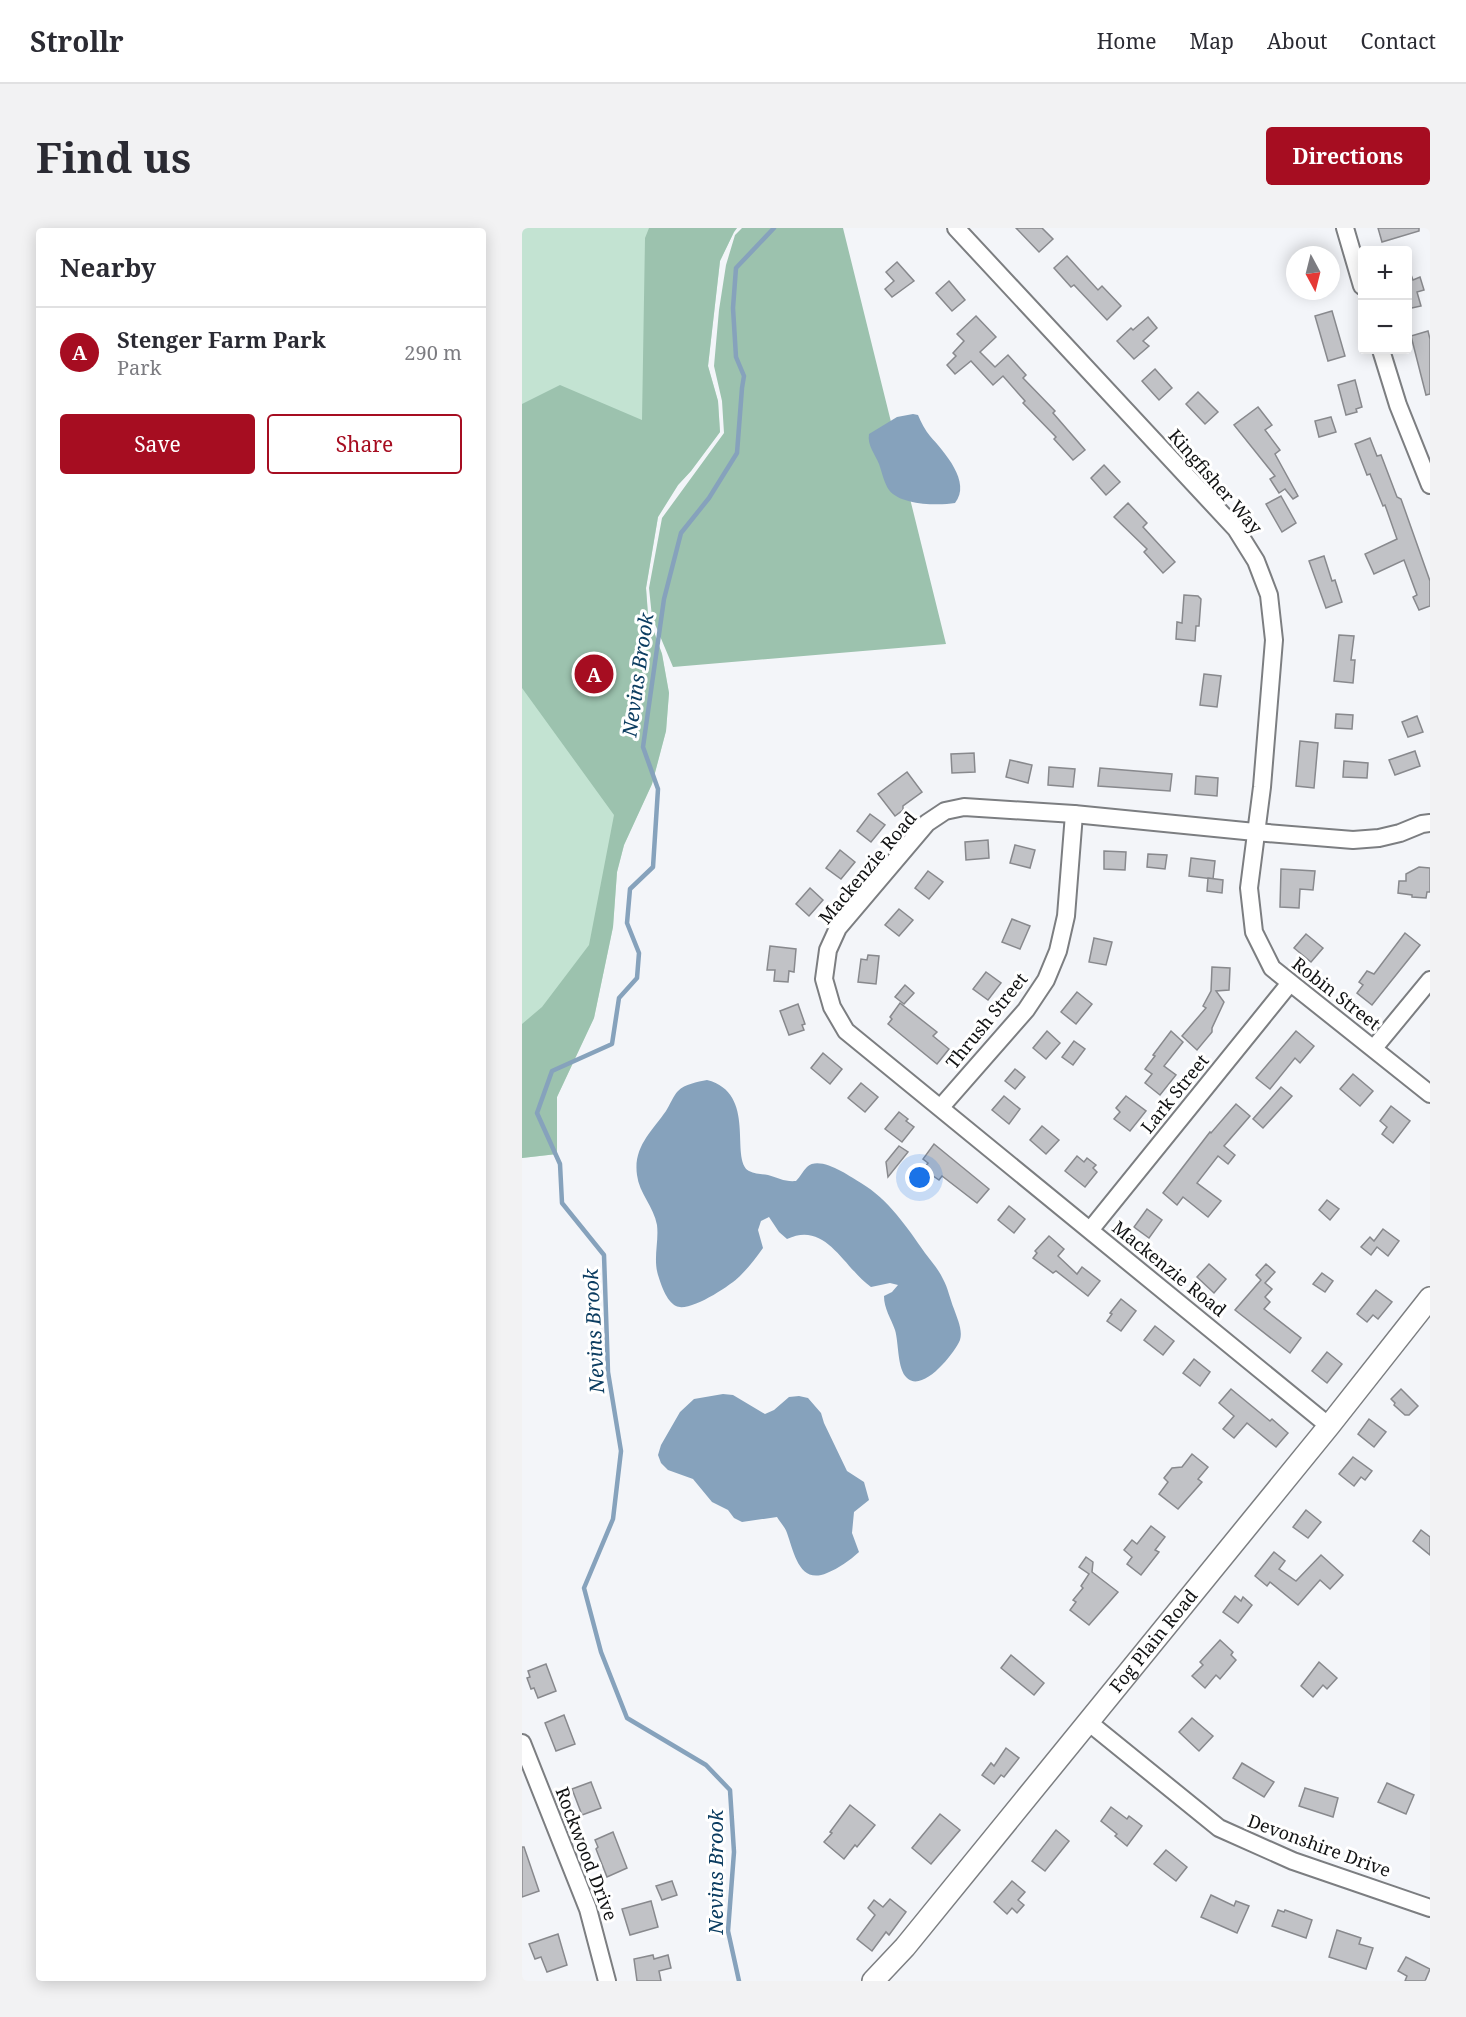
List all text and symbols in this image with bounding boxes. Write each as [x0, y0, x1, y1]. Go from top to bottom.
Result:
text: Strollr [30, 22, 124, 60]
text: Home [1097, 27, 1157, 55]
text: Map [1190, 27, 1234, 55]
text: About [1267, 27, 1328, 55]
text: Contact [1361, 27, 1436, 55]
button: Directions [1266, 127, 1430, 185]
text: Find us [36, 128, 191, 185]
north arrow [1286, 246, 1340, 300]
map controls [1358, 246, 1412, 354]
button: + [1358, 246, 1412, 300]
text: Nearby [60, 249, 156, 285]
button: − [1358, 300, 1412, 354]
text: Stenger Farm Park [117, 324, 326, 354]
text: A [72, 339, 87, 366]
text: 290 m [404, 339, 462, 366]
text: Park [117, 354, 161, 381]
button: Save [60, 414, 255, 474]
button: Share [267, 414, 462, 474]
street label: Kingfisher Way [1164, 424, 1268, 539]
water label: Nevins Brook [615, 611, 660, 740]
pin: A [574, 652, 614, 696]
street label: Mackenzie Road [813, 806, 921, 929]
street label: Robin Street [1288, 951, 1386, 1035]
street label: Thrush Street [940, 967, 1032, 1073]
street label: Lark Street [1135, 1049, 1214, 1138]
your location [905, 1163, 934, 1192]
street label: Mackenzie Road [1108, 1215, 1232, 1322]
water label: Nevins Brook [577, 1267, 610, 1395]
street label: Fog Plain Road [1104, 1584, 1202, 1697]
street label: Rockwood Drive [550, 1784, 623, 1924]
street label: Devonshire Drive [1244, 1808, 1394, 1882]
water label: Nevins Brook [702, 1809, 729, 1935]

